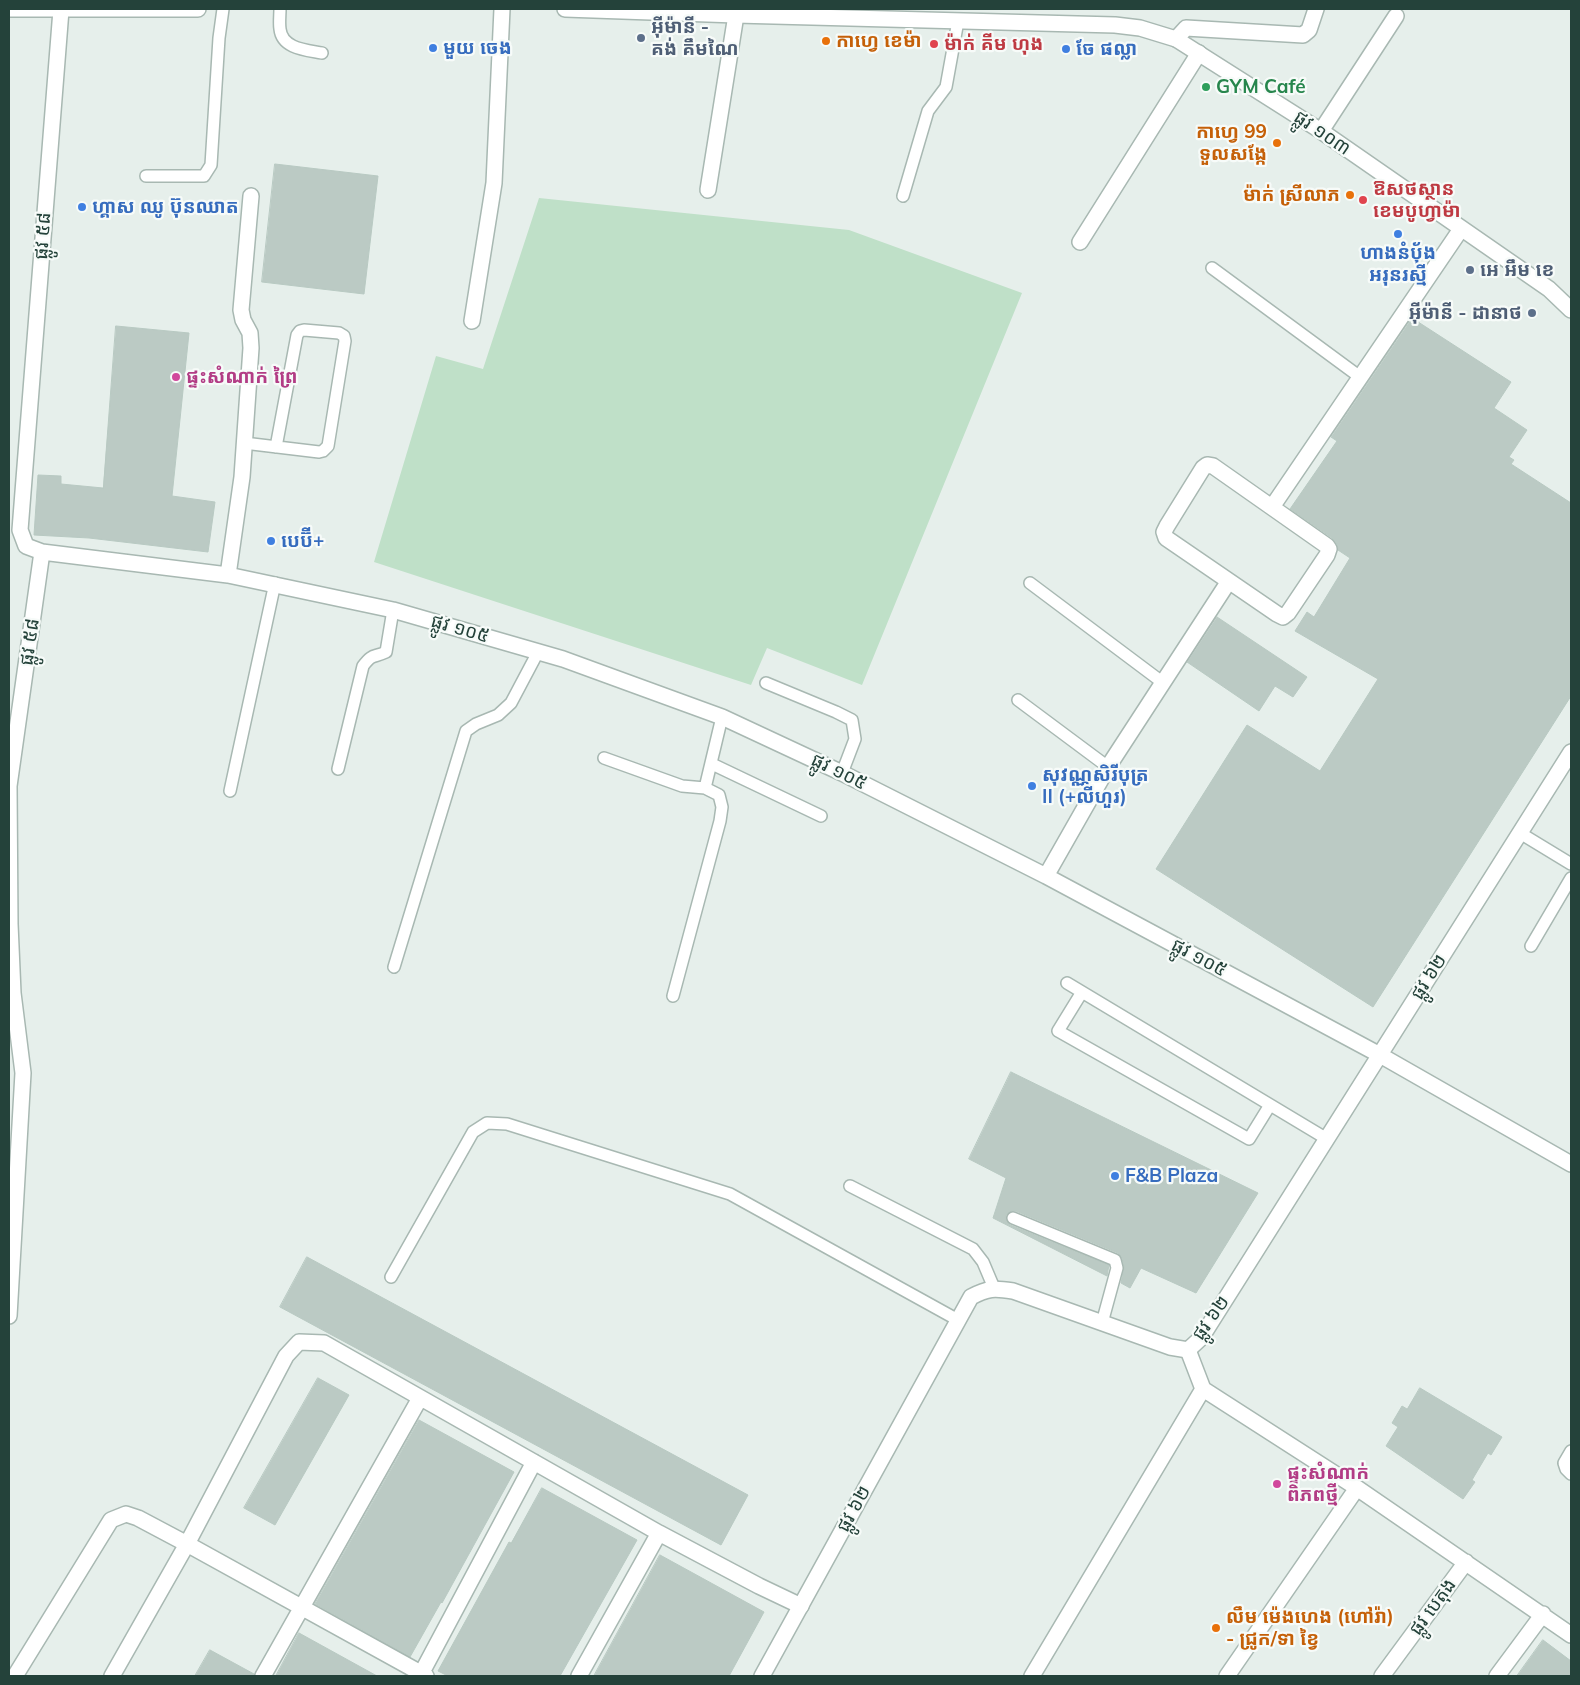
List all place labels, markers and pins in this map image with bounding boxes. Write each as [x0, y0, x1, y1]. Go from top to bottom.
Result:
place label: អ៊ីម៉ានី - គង់ គឹមណៃ [651, 16, 739, 60]
place label: កាហ្វេ ខេម៉ា [836, 30, 922, 52]
marker: អ៊ីម៉ានី - គង់ គឹមណៃ [635, 32, 647, 44]
place label: ម៉ាក់ គីម ហុង [944, 33, 1043, 55]
marker: កាហ្វេ ខេម៉ា [820, 35, 832, 47]
place label: មួយ ចេង [443, 37, 512, 59]
marker: ម៉ាក់ គីម ហុង [928, 38, 940, 50]
place label: ចែ ផល្លា [1076, 38, 1137, 60]
marker: មួយ ចេង [427, 42, 439, 54]
marker: ចែ ផល្លា [1060, 43, 1072, 55]
place label: GYM Café [1216, 76, 1306, 98]
marker: GYM Café [1200, 81, 1212, 93]
place label: កាហ្វេ 99 ទួលសង្កែ [1196, 121, 1267, 165]
marker: កាហ្វេ 99 ទួលសង្កែ [1271, 137, 1283, 149]
place label: ឱសថស្ថាន ខេមបូហ្វាម៉ា [1373, 178, 1461, 222]
place label: ម៉ាក់ ស្រីលាភ [1243, 184, 1340, 206]
marker: ម៉ាក់ ស្រីលាភ [1344, 189, 1356, 201]
marker: ឱសថស្ថាន ខេមបូហ្វាម៉ា [1357, 194, 1369, 206]
place label: ហ្គាស ឈូ ប៊ុនឈាត [92, 196, 239, 218]
marker: ហ្គាស ឈូ ប៊ុនឈាត [76, 201, 88, 213]
marker: ហាងនំប៉័ង អរុនរស្មី [1392, 228, 1404, 240]
place label: ហាងនំប៉័ង អរុនរស្មី [1360, 242, 1436, 286]
place label: អេ អឹម ខេ [1480, 259, 1554, 281]
marker: អេ អឹម ខេ [1464, 264, 1476, 276]
place label: អ៊ីម៉ានី - ដានាថ [1409, 302, 1522, 324]
marker: អ៊ីម៉ានី - ដានាថ [1526, 307, 1538, 319]
place label: ផ្ទះសំណាក់ ព្រៃ [186, 366, 297, 388]
marker: ផ្ទះសំណាក់ ព្រៃ [170, 371, 182, 383]
place label: បេប៊ី+ [281, 530, 324, 552]
marker: បេប៊ី+ [265, 535, 277, 547]
place label: សុវណ្ណសិរីបុត្រ II (+លីហួរ) [1042, 764, 1149, 808]
marker: សុវណ្ណសិរីបុត្រ II (+លីហួរ) [1026, 780, 1038, 792]
place label: F&B Plaza [1125, 1165, 1218, 1187]
marker: F&B Plaza [1109, 1170, 1121, 1182]
place label: ផ្ទះសំណាក់ ពិភពថ្មី [1287, 1462, 1369, 1506]
marker: ផ្ទះសំណាក់ ពិភពថ្មី [1271, 1478, 1283, 1490]
place label: លឹម ម៉េងហេង (ហៅរ៉ា) - ជ្រូក/ទា ខ្វៃ [1226, 1606, 1394, 1650]
marker: លឹម ម៉េងហេង (ហៅរ៉ា) - ជ្រូក/ទា ខ្វៃ [1210, 1622, 1222, 1634]

